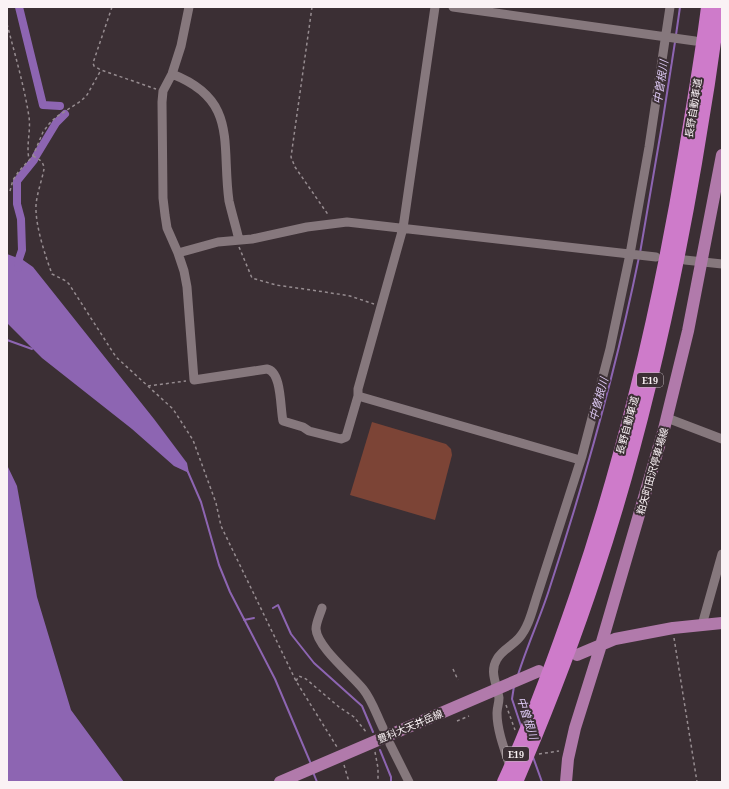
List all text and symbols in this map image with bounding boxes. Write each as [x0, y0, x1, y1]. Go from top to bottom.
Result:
water label: 中曽根川 [649, 58, 671, 105]
street label: 長野自動車道 [681, 77, 705, 139]
road number: E19 [637, 373, 663, 387]
water label: 中曽根川 [585, 375, 611, 422]
street label: 長野自動車道 [612, 394, 642, 456]
street label: 粕矢町田沢停車場線 [633, 426, 671, 516]
water label: 中曽根川 [514, 695, 542, 742]
street label: 豊科大天井岳線 [375, 706, 445, 746]
road number: E19 [503, 747, 529, 761]

